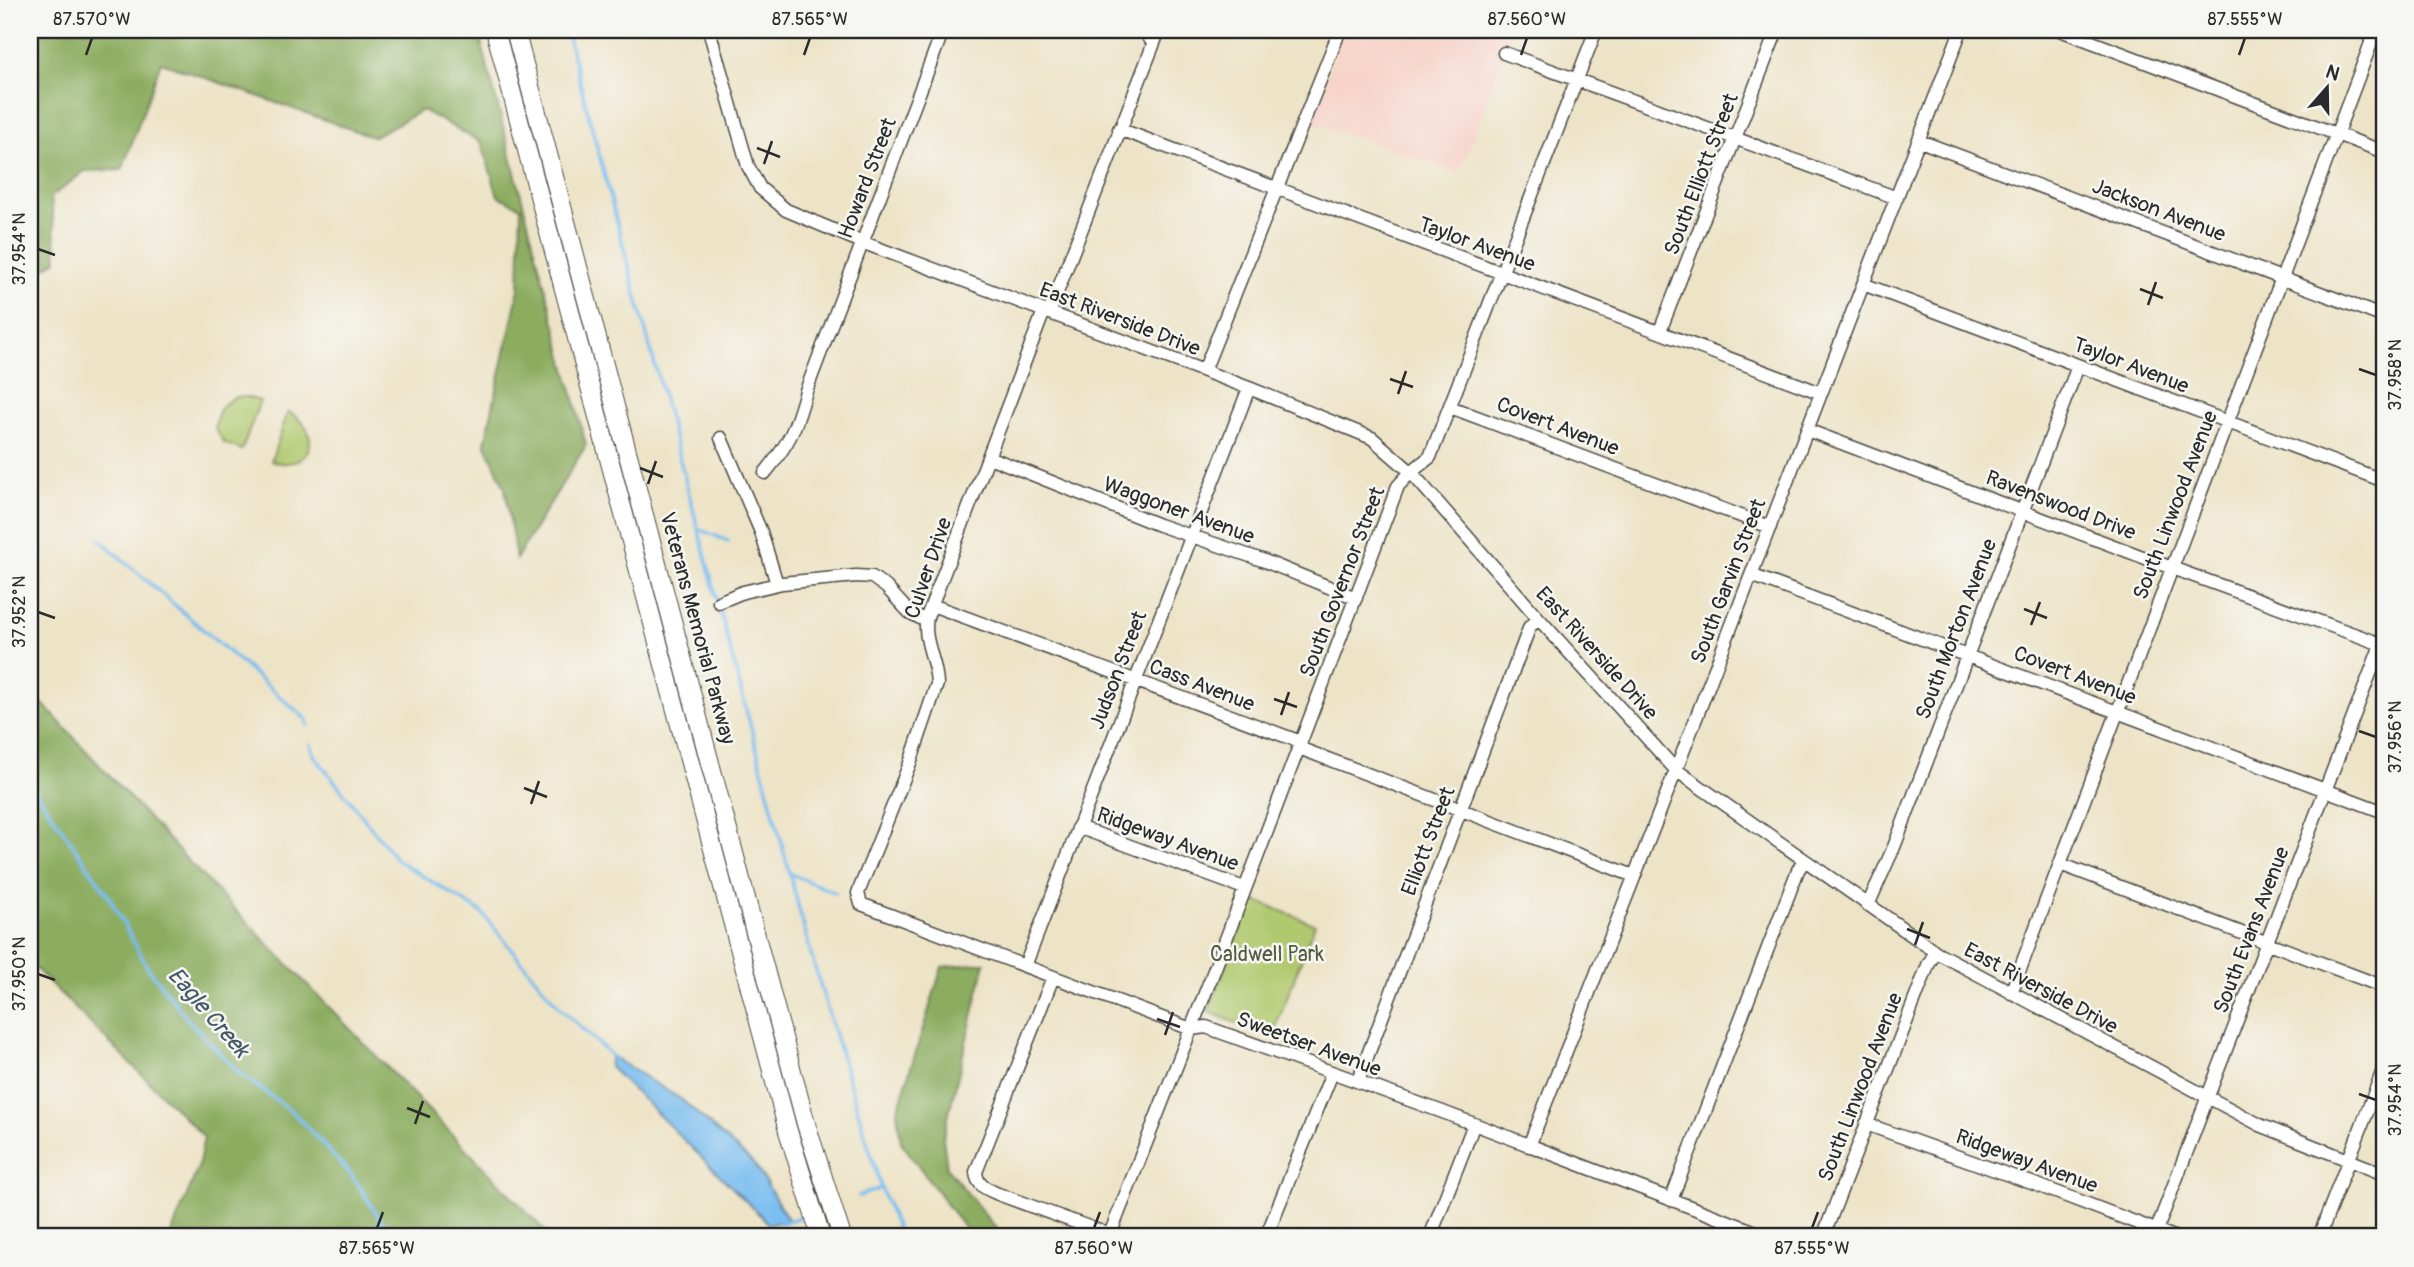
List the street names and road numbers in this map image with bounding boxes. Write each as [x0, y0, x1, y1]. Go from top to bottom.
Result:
street label: South Elliott Street [1658, 89, 1745, 259]
street label: Howard Street [832, 113, 903, 242]
street label: Jackson Avenue [2088, 173, 2230, 249]
street label: Taylor Avenue [1415, 211, 1539, 278]
street label: East Riverside Drive [1035, 276, 1205, 363]
street label: Taylor Avenue [2069, 331, 2193, 400]
street label: Covert Avenue [1493, 391, 1624, 462]
street label: South Linwood Avenue [2127, 406, 2224, 604]
street label: Ravenswood Drive [1982, 464, 2140, 547]
street label: Waggoner Avenue [1100, 471, 1259, 551]
street label: South Governor Street [1294, 483, 1391, 681]
street label: South Garvin Street [1685, 494, 1773, 667]
street label: Veterans Memorial Parkway [654, 509, 742, 747]
street label: Culver Drive [899, 513, 959, 622]
street label: South Morton Avenue [1910, 534, 2004, 723]
street label: East Riverside Drive [1530, 581, 1664, 726]
street label: Judson Street [1084, 607, 1154, 733]
street label: Covert Avenue [2010, 640, 2141, 711]
street label: Cass Avenue [1145, 653, 1259, 718]
street label: Elliott Street [1395, 782, 1462, 899]
street label: Ridgeway Avenue [1093, 801, 1243, 878]
street label: South Evans Avenue [2207, 842, 2296, 1017]
street label: East Riverside Drive [1959, 937, 2123, 1041]
street label: South Linwood Avenue [1812, 988, 1909, 1186]
street label: Sweetser Avenue [1233, 1006, 1385, 1083]
street label: Ridgeway Avenue [1952, 1123, 2102, 1200]

